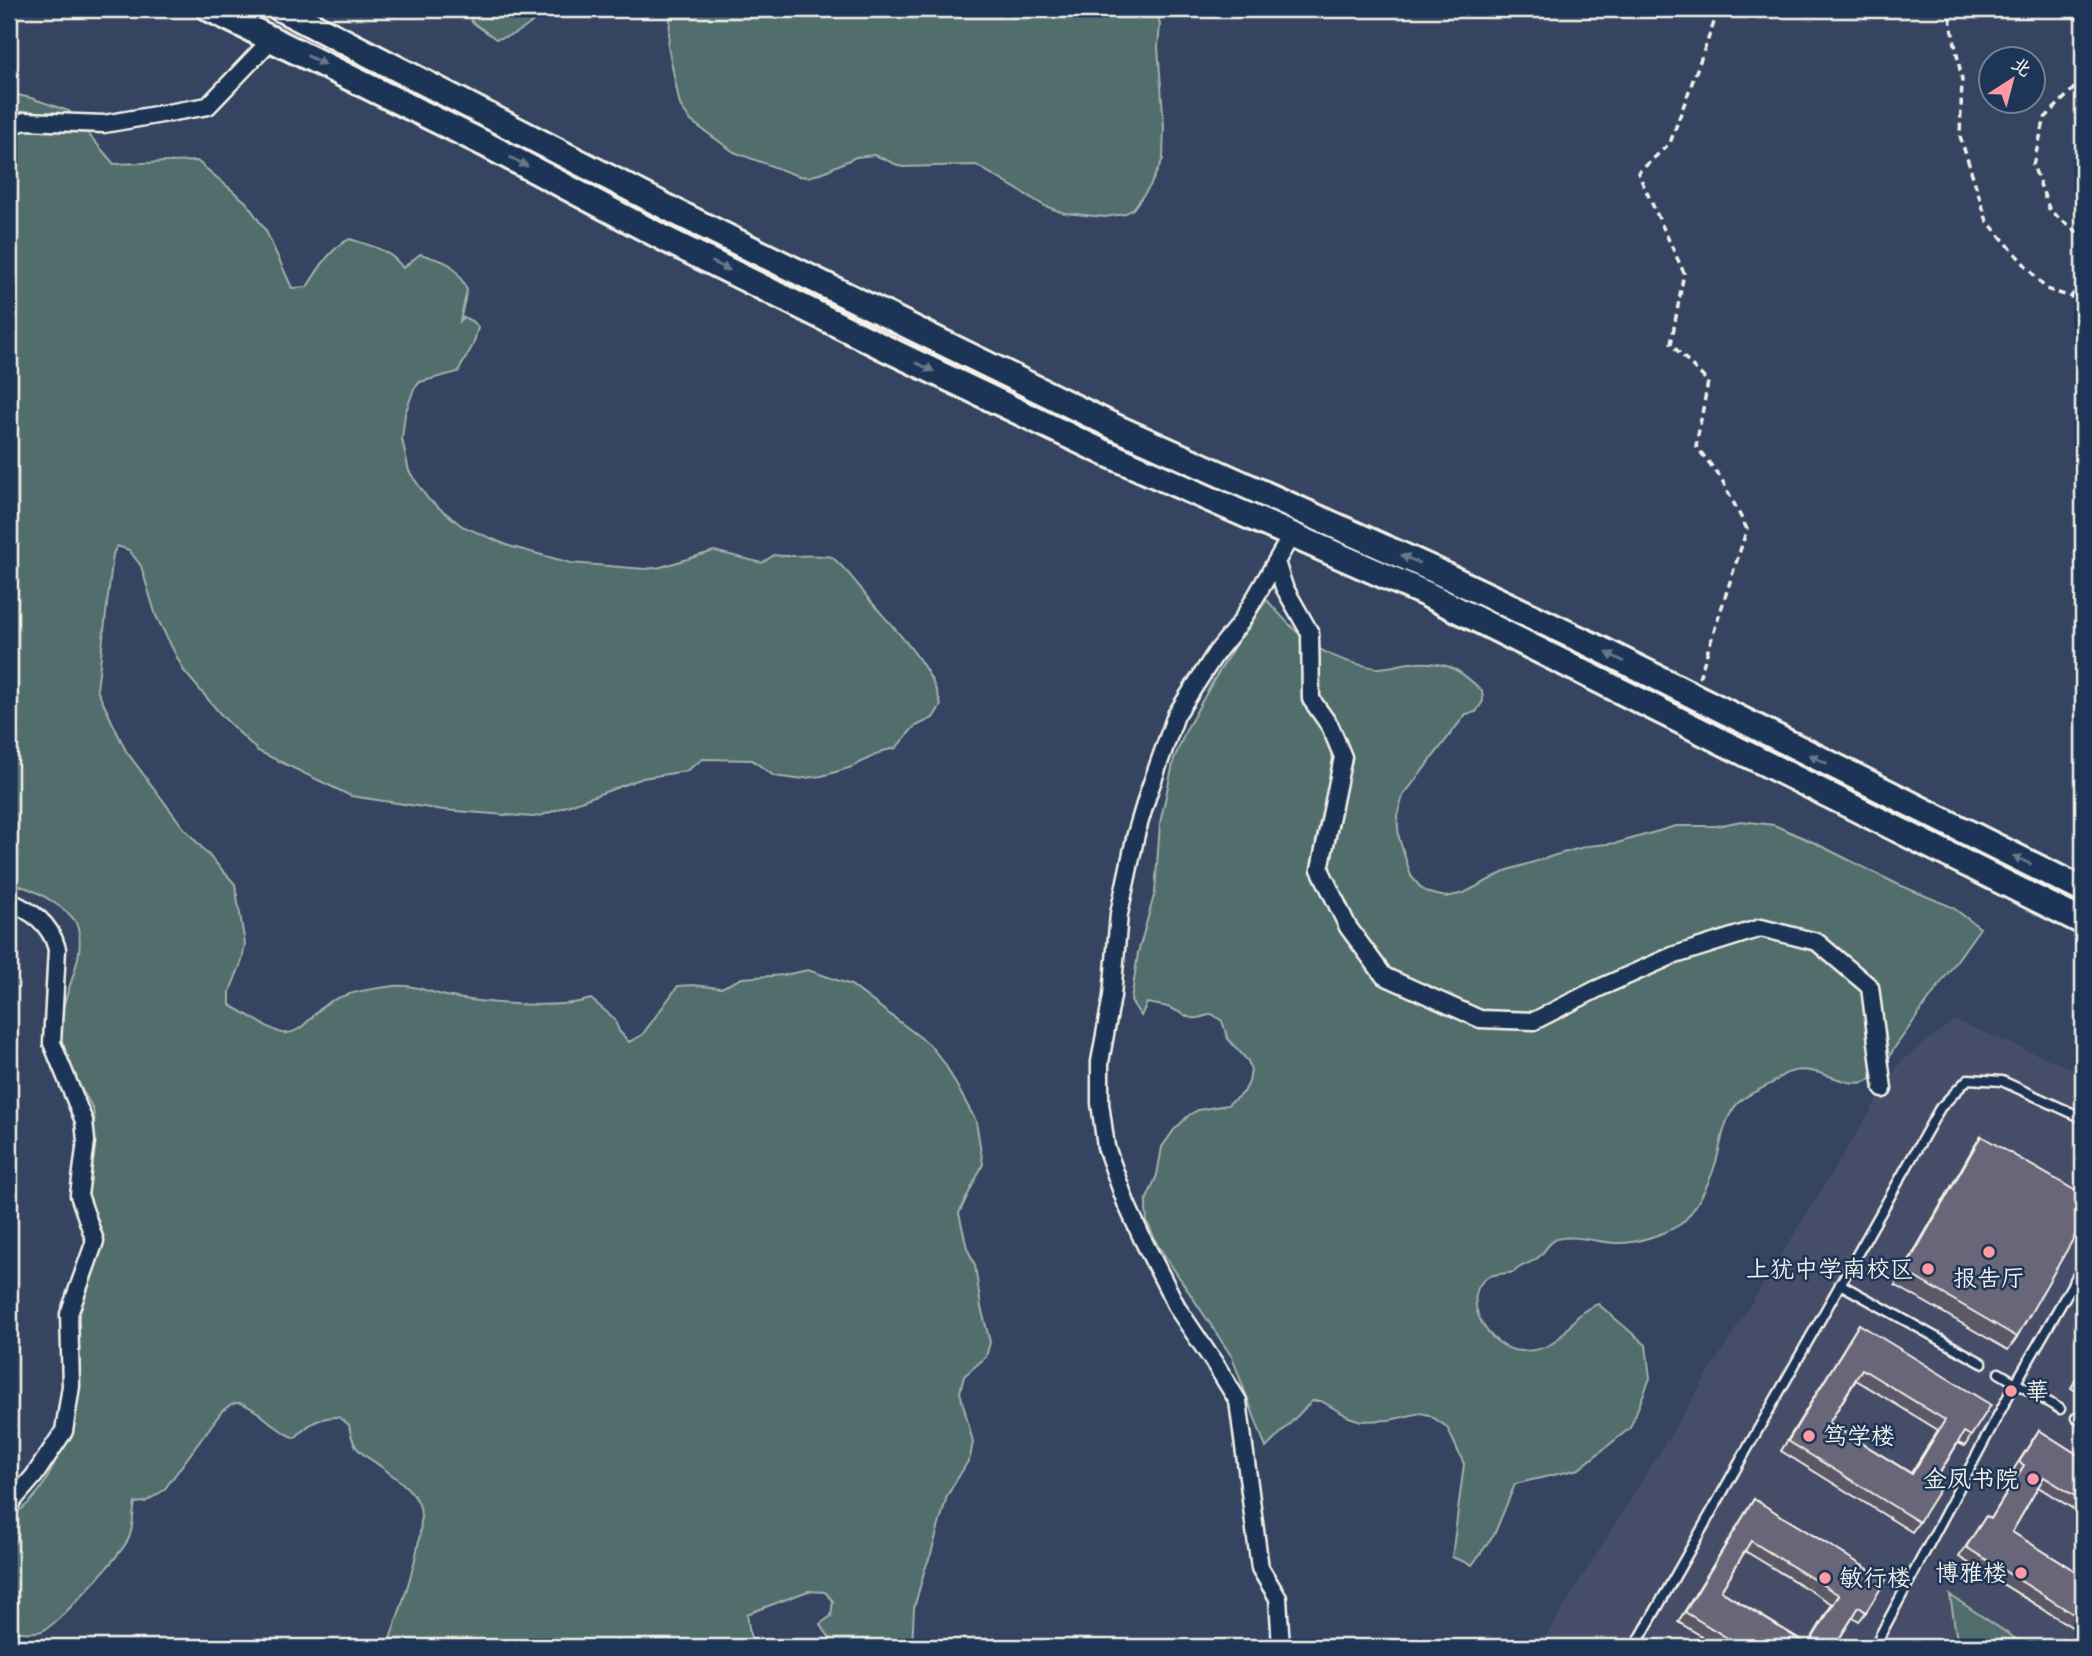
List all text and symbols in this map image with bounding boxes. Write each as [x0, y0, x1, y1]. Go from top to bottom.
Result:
north arrow [1976, 46, 2046, 116]
text: 北 [2004, 48, 2039, 86]
one-way arrow [306, 53, 326, 65]
one-way arrow [509, 156, 529, 168]
one-way arrow [711, 261, 731, 272]
one-way arrow [915, 361, 935, 373]
one-way arrow [1399, 553, 1420, 564]
one-way arrow [1605, 651, 1625, 662]
one-way arrow [1808, 754, 1828, 765]
one-way arrow [2012, 855, 2032, 866]
marker: 报告厅 [1981, 1244, 1997, 1260]
place label: 上犹中学南校区 [1746, 1248, 1914, 1290]
place label: 报告厅 [1953, 1257, 2025, 1299]
marker: 上犹中学南校区 [1920, 1261, 1936, 1277]
place label: 華 [2025, 1370, 2049, 1412]
marker: 華 [2003, 1383, 2019, 1399]
place label: 笃学楼 [1823, 1415, 1895, 1457]
marker: 笃学楼 [1801, 1428, 1817, 1444]
place label: 金凤书院 [1923, 1458, 2019, 1500]
marker: 金凤书院 [2025, 1471, 2041, 1487]
place label: 博雅楼 [1935, 1552, 2007, 1594]
place label: 敏行楼 [1839, 1557, 1911, 1599]
marker: 博雅楼 [2013, 1565, 2029, 1581]
marker: 敏行楼 [1817, 1570, 1833, 1586]

